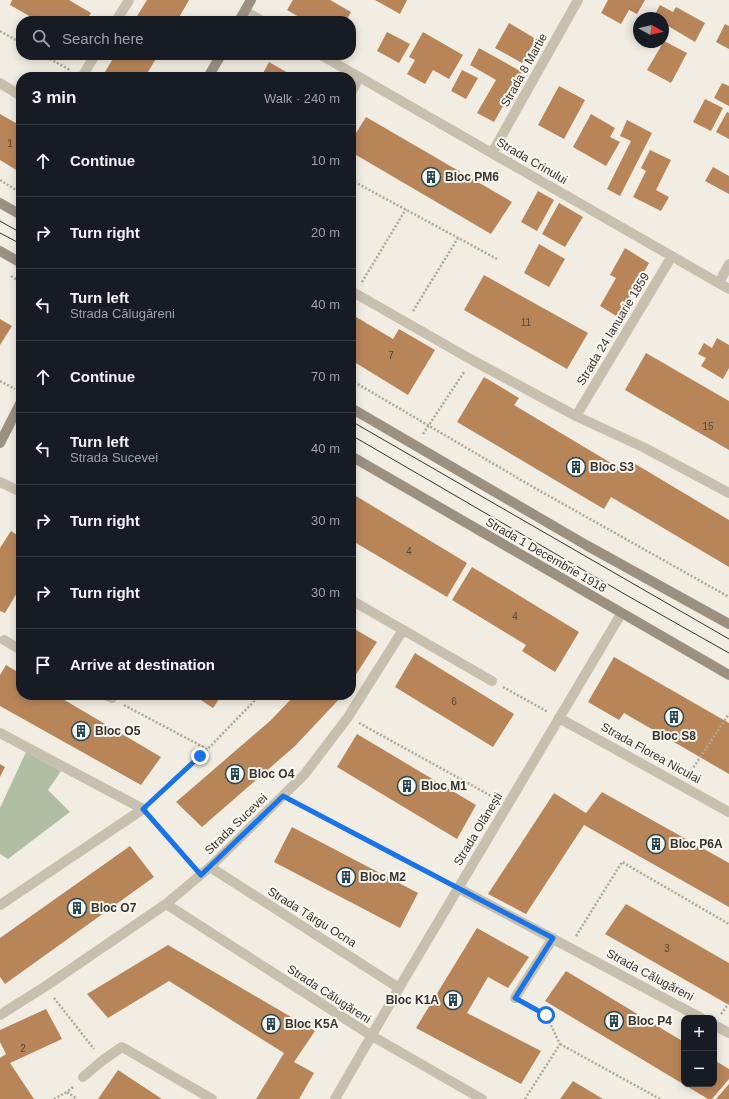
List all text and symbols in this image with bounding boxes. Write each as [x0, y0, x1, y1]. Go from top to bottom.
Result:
north arrow [633, 12, 669, 48]
search box [16, 16, 356, 60]
icon: search [30, 27, 52, 49]
text: Search here [62, 30, 144, 47]
street label: Strada 8 Martie [498, 30, 550, 109]
text: 3 min [32, 88, 76, 107]
text: Walk · 240 m [264, 91, 340, 106]
street label: Strada Crinului [494, 135, 570, 187]
house number: 1 [7, 138, 13, 149]
icon: ahead [32, 150, 54, 172]
text: Continue [70, 152, 135, 169]
text: 10 m [311, 153, 340, 168]
building icon: Bloc PM6 [420, 166, 442, 188]
place label: Bloc PM6 [445, 170, 499, 184]
icon: right [32, 222, 54, 244]
text: Turn right [70, 224, 140, 241]
text: 20 m [311, 225, 340, 240]
street label: Strada 24 Ianuarie 1859 [574, 270, 652, 388]
text: Turn left [70, 289, 129, 306]
icon: left [32, 294, 54, 316]
text: 40 m [311, 297, 340, 312]
text: Strada Călugăreni [70, 306, 175, 321]
house number: 11 [521, 317, 532, 328]
house number: 7 [388, 350, 394, 361]
icon: ahead [32, 366, 54, 388]
text: Continue [70, 368, 135, 385]
text: 70 m [311, 369, 340, 384]
house number: 15 [702, 421, 714, 432]
text: Turn left [70, 433, 129, 450]
icon: left [32, 438, 54, 460]
text: 40 m [311, 441, 340, 456]
text: Strada Sucevei [70, 450, 158, 465]
building icon: Bloc S3 [565, 456, 587, 478]
place label: Bloc S3 [590, 460, 634, 474]
icon: right [32, 510, 54, 532]
text: Turn right [70, 512, 140, 529]
text: 30 m [311, 513, 340, 528]
street label: Strada 1 Decembrie 1918 [483, 515, 609, 595]
house number: 4 [406, 546, 412, 557]
icon: right [32, 582, 54, 604]
text: Turn right [70, 584, 140, 601]
text: 30 m [311, 585, 340, 600]
house number: 4 [512, 611, 518, 622]
icon: arrive [32, 654, 54, 676]
text: Arrive at destination [70, 656, 215, 673]
house number: 6 [451, 696, 457, 707]
building icon: Bloc S8 [663, 706, 685, 728]
building icon: Bloc O5 [70, 720, 92, 742]
street label: Strada Florea Niculai [599, 720, 703, 786]
place label: Bloc O5 [95, 724, 141, 738]
place label: Bloc S8 [652, 729, 696, 743]
route end [191, 747, 209, 765]
building icon: Bloc O4 [224, 763, 246, 785]
place label: Bloc O4 [249, 767, 295, 781]
building icon: Bloc M1 [396, 775, 418, 797]
place label: Bloc M1 [421, 779, 467, 793]
street label: Strada Olănești [451, 790, 505, 868]
street label: Strada Sucevei [202, 791, 270, 857]
building icon: Bloc P6A [645, 833, 667, 855]
place label: Bloc P6A [670, 837, 723, 851]
building icon: Bloc M2 [335, 866, 357, 888]
place label: Bloc M2 [360, 870, 406, 884]
street label: Strada Târgu Ocna [265, 884, 359, 950]
building icon: Bloc O7 [66, 897, 88, 919]
place label: Bloc O7 [91, 901, 137, 915]
house number: 3 [664, 943, 670, 954]
street label: Strada Călugăreni [604, 946, 696, 1004]
street label: Strada Călugăreni [285, 962, 373, 1026]
building icon: Bloc K1A [442, 989, 464, 1011]
place label: Bloc K1A [386, 993, 439, 1007]
route start [537, 1006, 555, 1024]
building icon: Bloc P4 [603, 1010, 625, 1032]
building icon: Bloc K5A [260, 1013, 282, 1035]
place label: Bloc P4 [628, 1014, 672, 1028]
map controls [681, 1015, 717, 1087]
button: + [681, 1015, 717, 1051]
place label: Bloc K5A [285, 1017, 339, 1031]
house number: 2 [20, 1043, 26, 1054]
button: − [681, 1051, 717, 1087]

